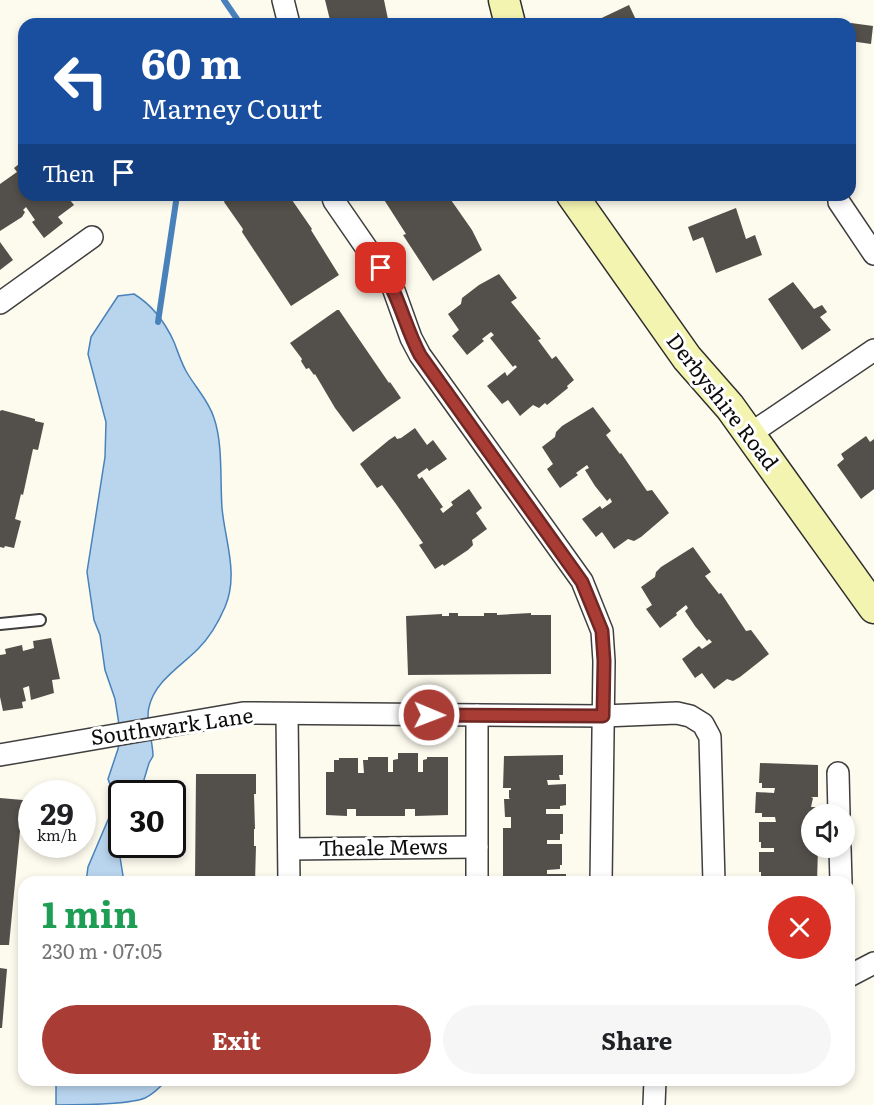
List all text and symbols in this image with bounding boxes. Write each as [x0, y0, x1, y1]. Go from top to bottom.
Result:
text: 60 m [141, 30, 242, 92]
icon: left [42, 42, 120, 120]
text: Marney Court [141, 87, 322, 127]
text: Then [42, 156, 95, 189]
icon: arrive [107, 156, 140, 189]
pin [355, 242, 406, 293]
icon: arrive [364, 251, 397, 284]
street label: Derbyshire Road [661, 325, 788, 476]
position arrow [397, 683, 461, 747]
street label: Southwark Lane [88, 698, 255, 751]
speed limit sign: 30 [108, 780, 186, 858]
text: 29 [40, 790, 74, 834]
map controls [801, 804, 855, 858]
button: sound [801, 804, 855, 858]
text: km/h [37, 823, 77, 846]
street label: Theale Mews [318, 829, 448, 862]
text: 1 min [42, 886, 138, 939]
button: close [768, 896, 831, 959]
text: 230 m · 07:05 [42, 935, 162, 965]
button: Exit [42, 1005, 431, 1074]
button: Share [443, 1005, 831, 1074]

